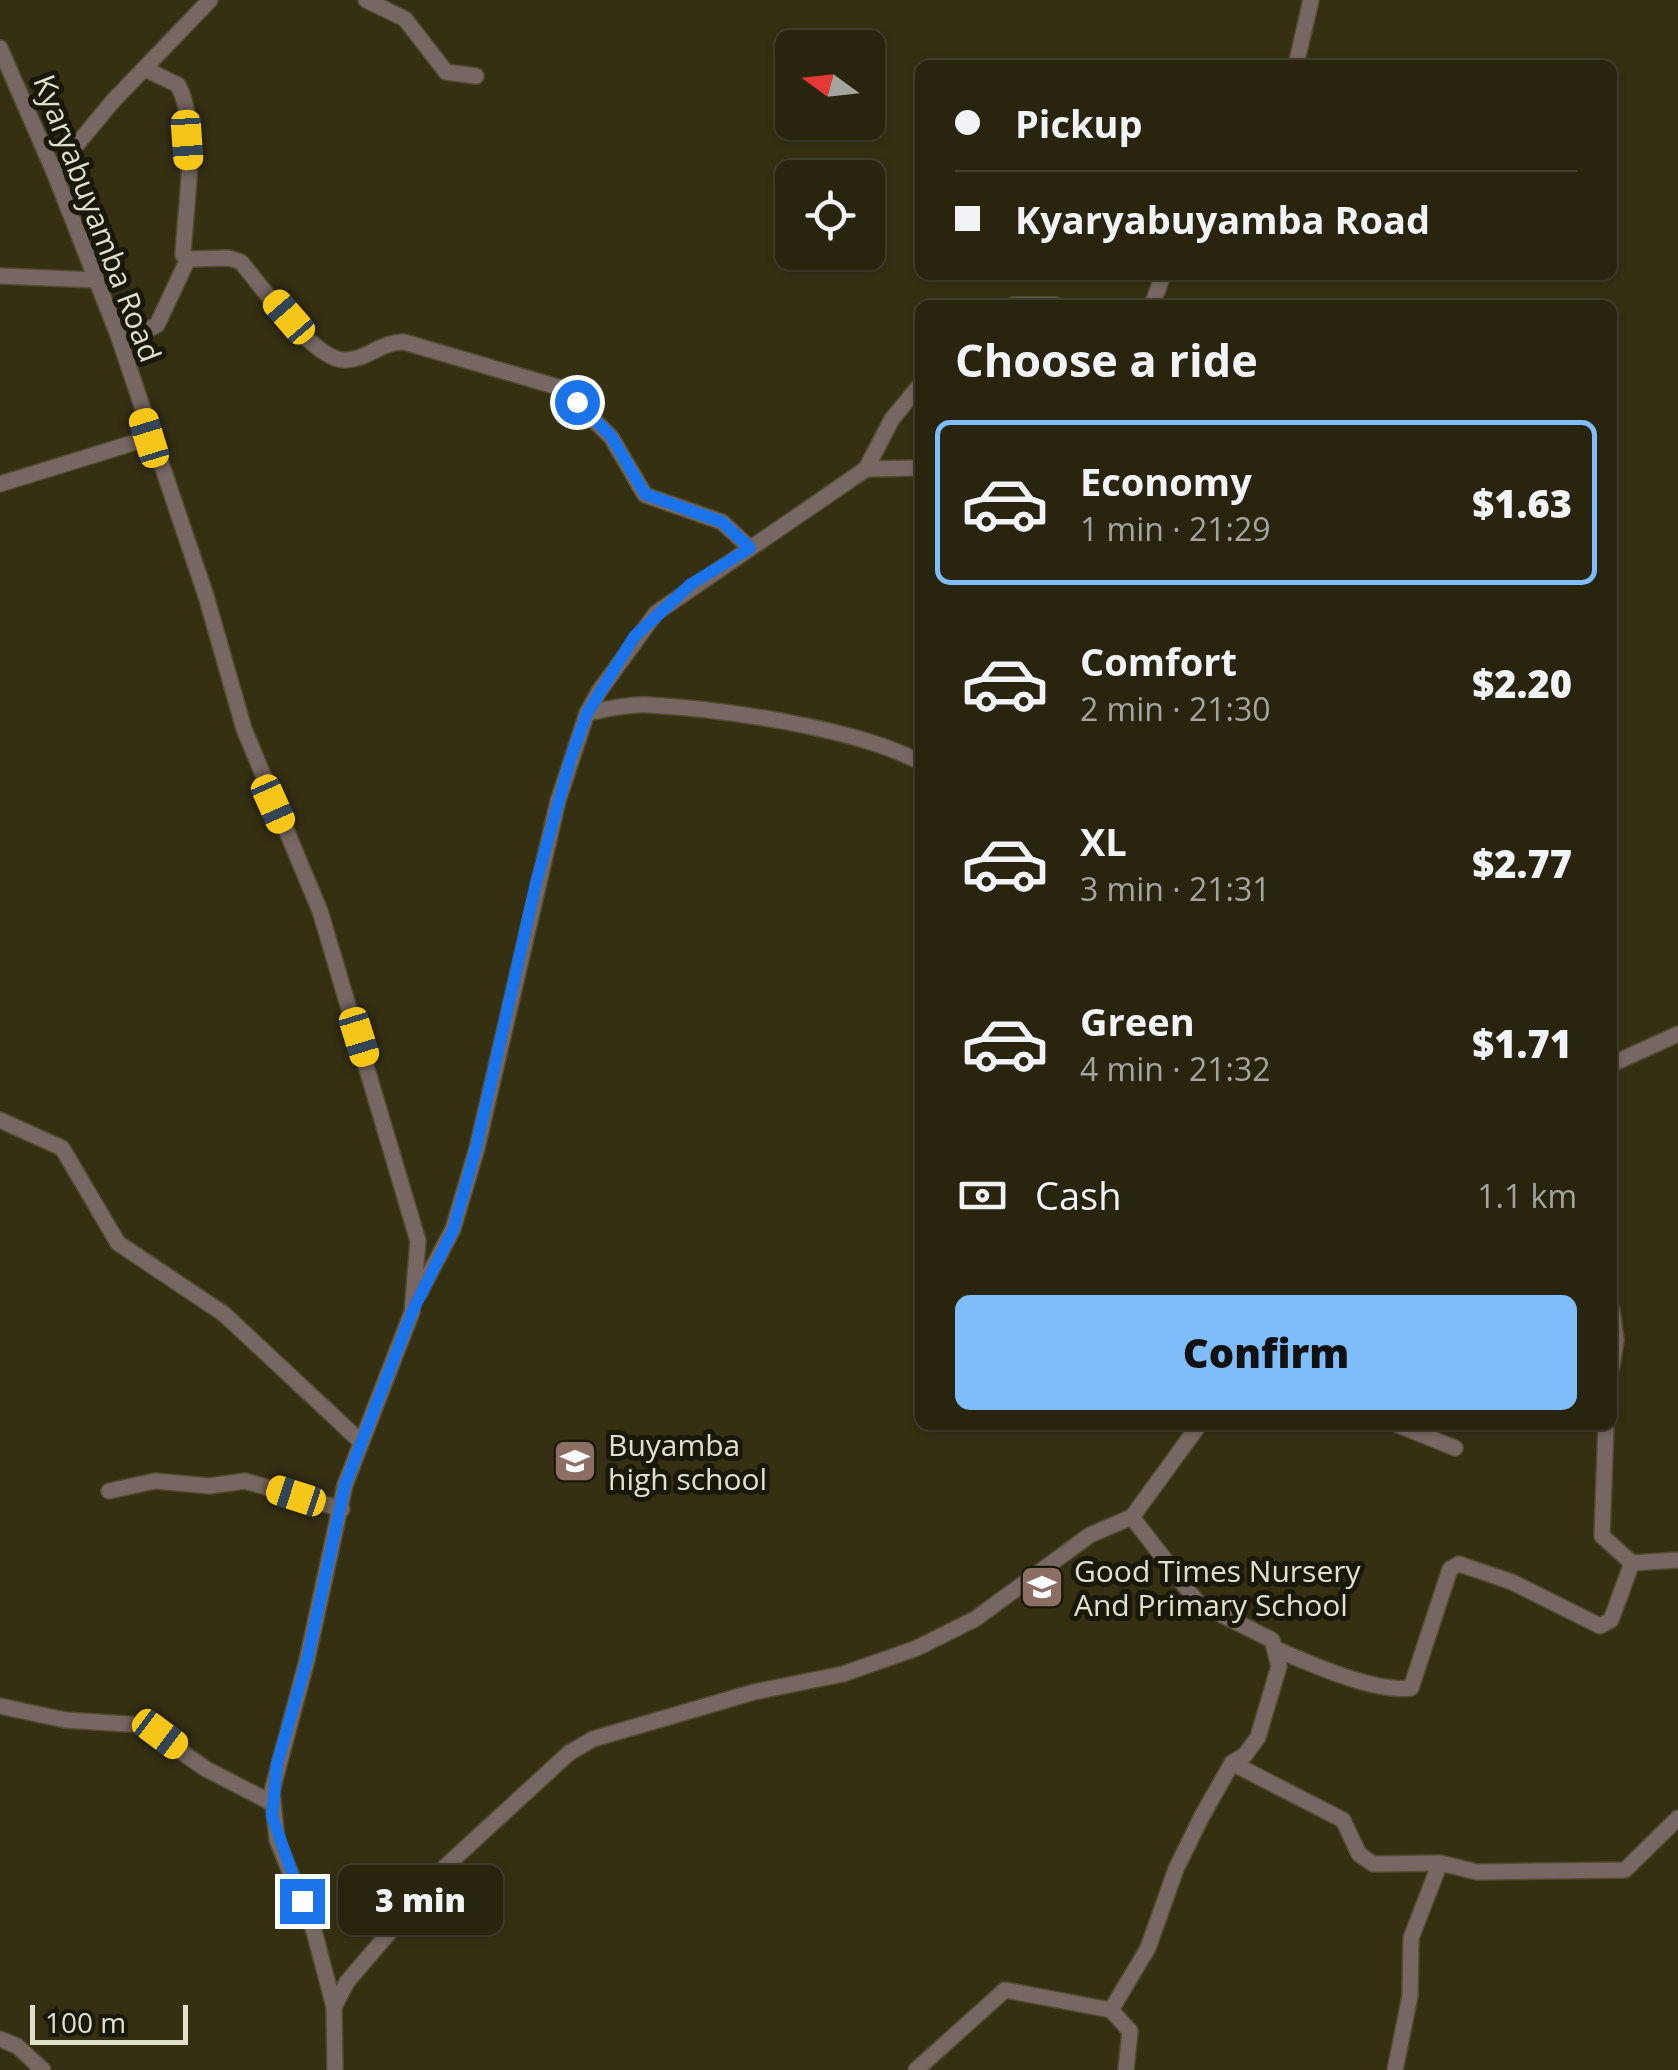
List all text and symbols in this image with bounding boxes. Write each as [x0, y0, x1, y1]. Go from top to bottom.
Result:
north arrow [775, 30, 885, 140]
map controls [775, 30, 885, 270]
street label: Kyaryabuyamba Road [24, 68, 172, 368]
text: Pickup [1015, 97, 1143, 149]
car [170, 109, 204, 171]
button: locate [775, 160, 885, 270]
text: Kyaryabuyamba Road [1015, 193, 1430, 245]
car [258, 285, 320, 349]
text: Choose a ride [955, 329, 1258, 390]
route start [555, 380, 600, 425]
car [126, 405, 172, 471]
text: Economy [1080, 455, 1252, 507]
icon: car [960, 458, 1050, 548]
text: $1.63 [1472, 477, 1572, 529]
text: 1 min · 21:29 [1080, 507, 1271, 550]
text: Comfort [1080, 635, 1237, 687]
icon: car [960, 638, 1050, 728]
text: $2.20 [1472, 657, 1572, 709]
text: 2 min · 21:30 [1080, 687, 1271, 730]
car [247, 770, 299, 838]
text: XL [1080, 815, 1127, 867]
icon: car [960, 818, 1050, 908]
text: $2.77 [1472, 837, 1572, 889]
text: 3 min · 21:31 [1080, 867, 1271, 910]
text: Green [1080, 995, 1195, 1047]
icon: car [960, 998, 1050, 1088]
car [336, 1004, 382, 1070]
text: $1.71 [1472, 1017, 1572, 1069]
text: 4 min · 21:32 [1080, 1047, 1271, 1090]
icon: cash [955, 1168, 1010, 1223]
text: Cash [1035, 1169, 1121, 1221]
text: 1.1 km [1477, 1174, 1577, 1217]
button: Confirm [955, 1295, 1577, 1410]
place label: Buyamba high school [608, 1424, 767, 1499]
school or university icon: Buyamba high school [552, 1438, 598, 1484]
car [263, 1472, 329, 1520]
place label: Good Times Nursery And Primary School [1074, 1550, 1362, 1625]
school or university icon: Good Times Nursery And Primary School [1019, 1564, 1065, 1610]
car [127, 1704, 193, 1764]
callout: 3 min [337, 1866, 502, 1936]
text: 3 min [375, 1878, 466, 1921]
route end [280, 1879, 325, 1924]
scale bar [30, 2000, 188, 2044]
text: 100 m [45, 2003, 126, 2041]

